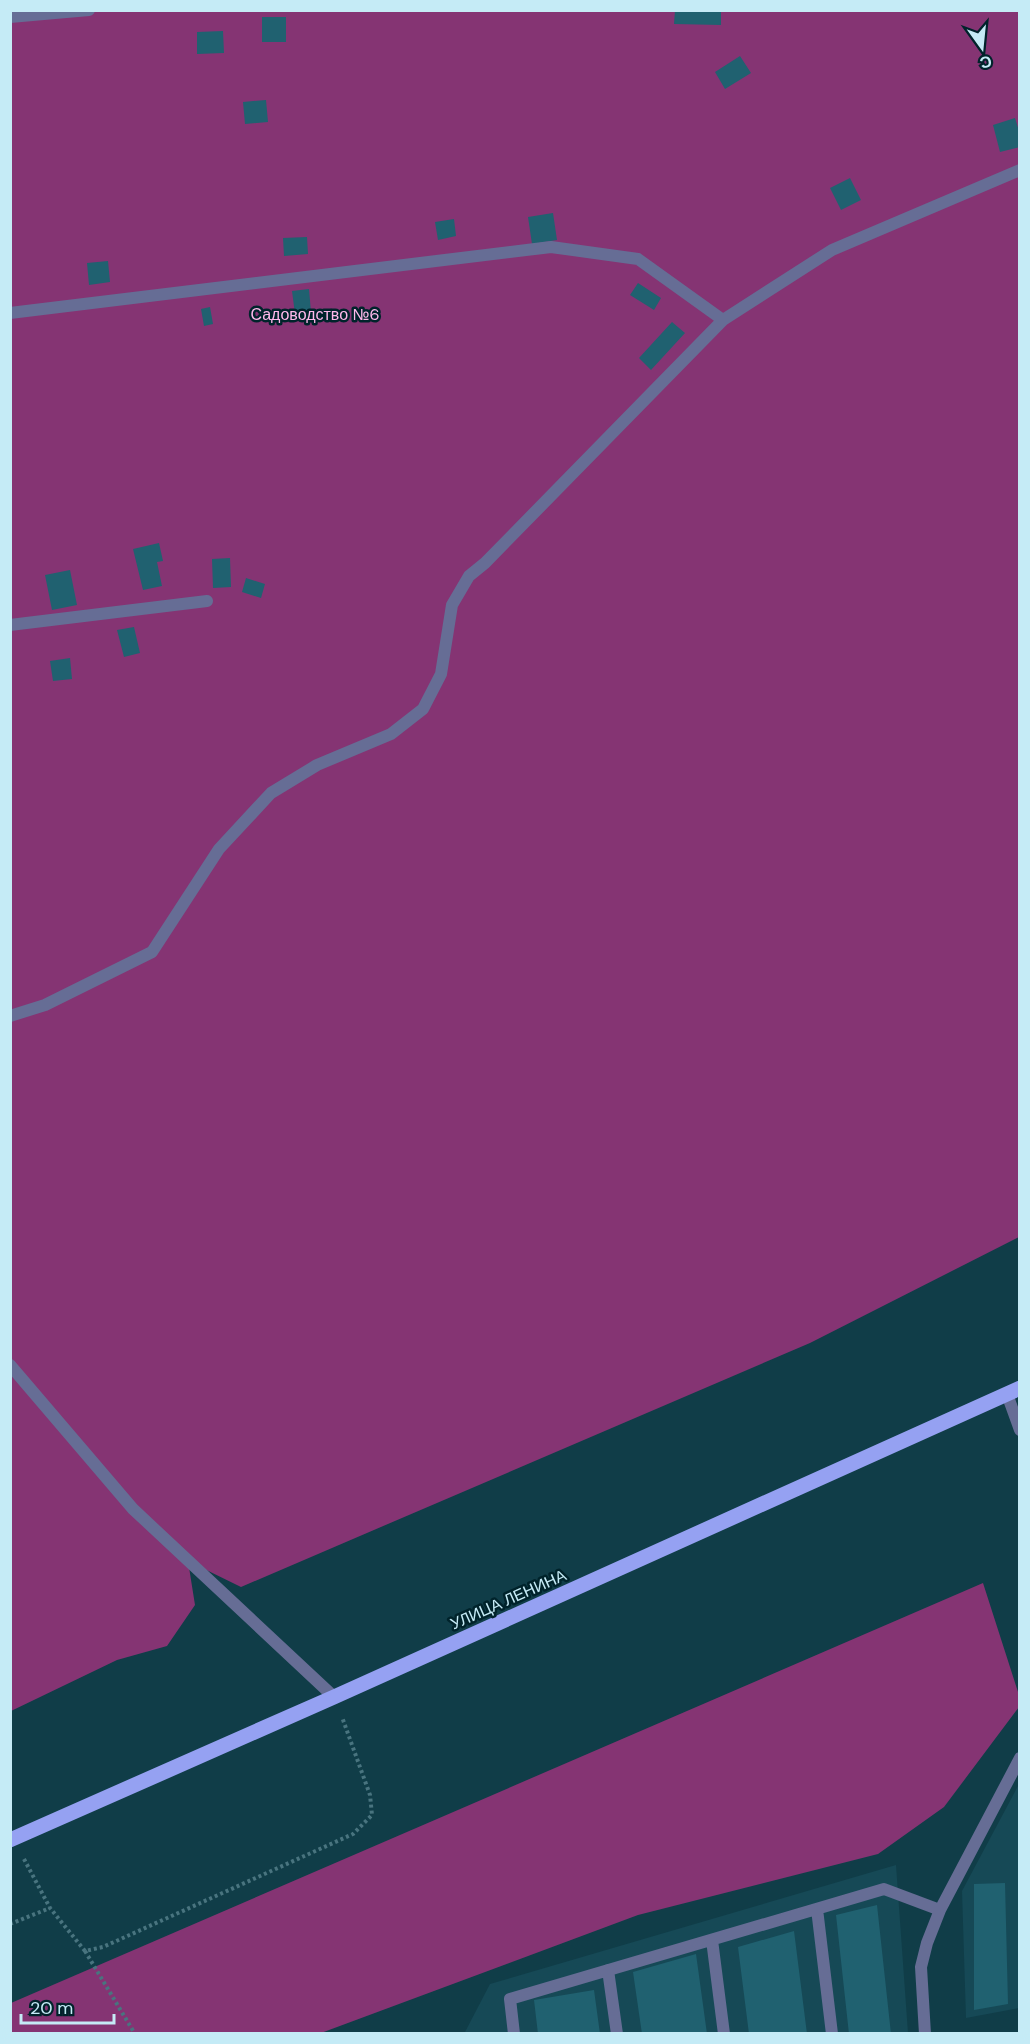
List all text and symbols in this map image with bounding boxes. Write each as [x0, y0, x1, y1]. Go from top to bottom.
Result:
north arrow [952, 18, 1012, 78]
text: С [977, 50, 994, 74]
park label: Садоводство №6 [250, 304, 380, 325]
street label: УЛИЦА ЛЕНИНА [447, 1564, 570, 1634]
scale bar [21, 1987, 114, 2025]
text: 20 m [30, 1996, 73, 2020]

